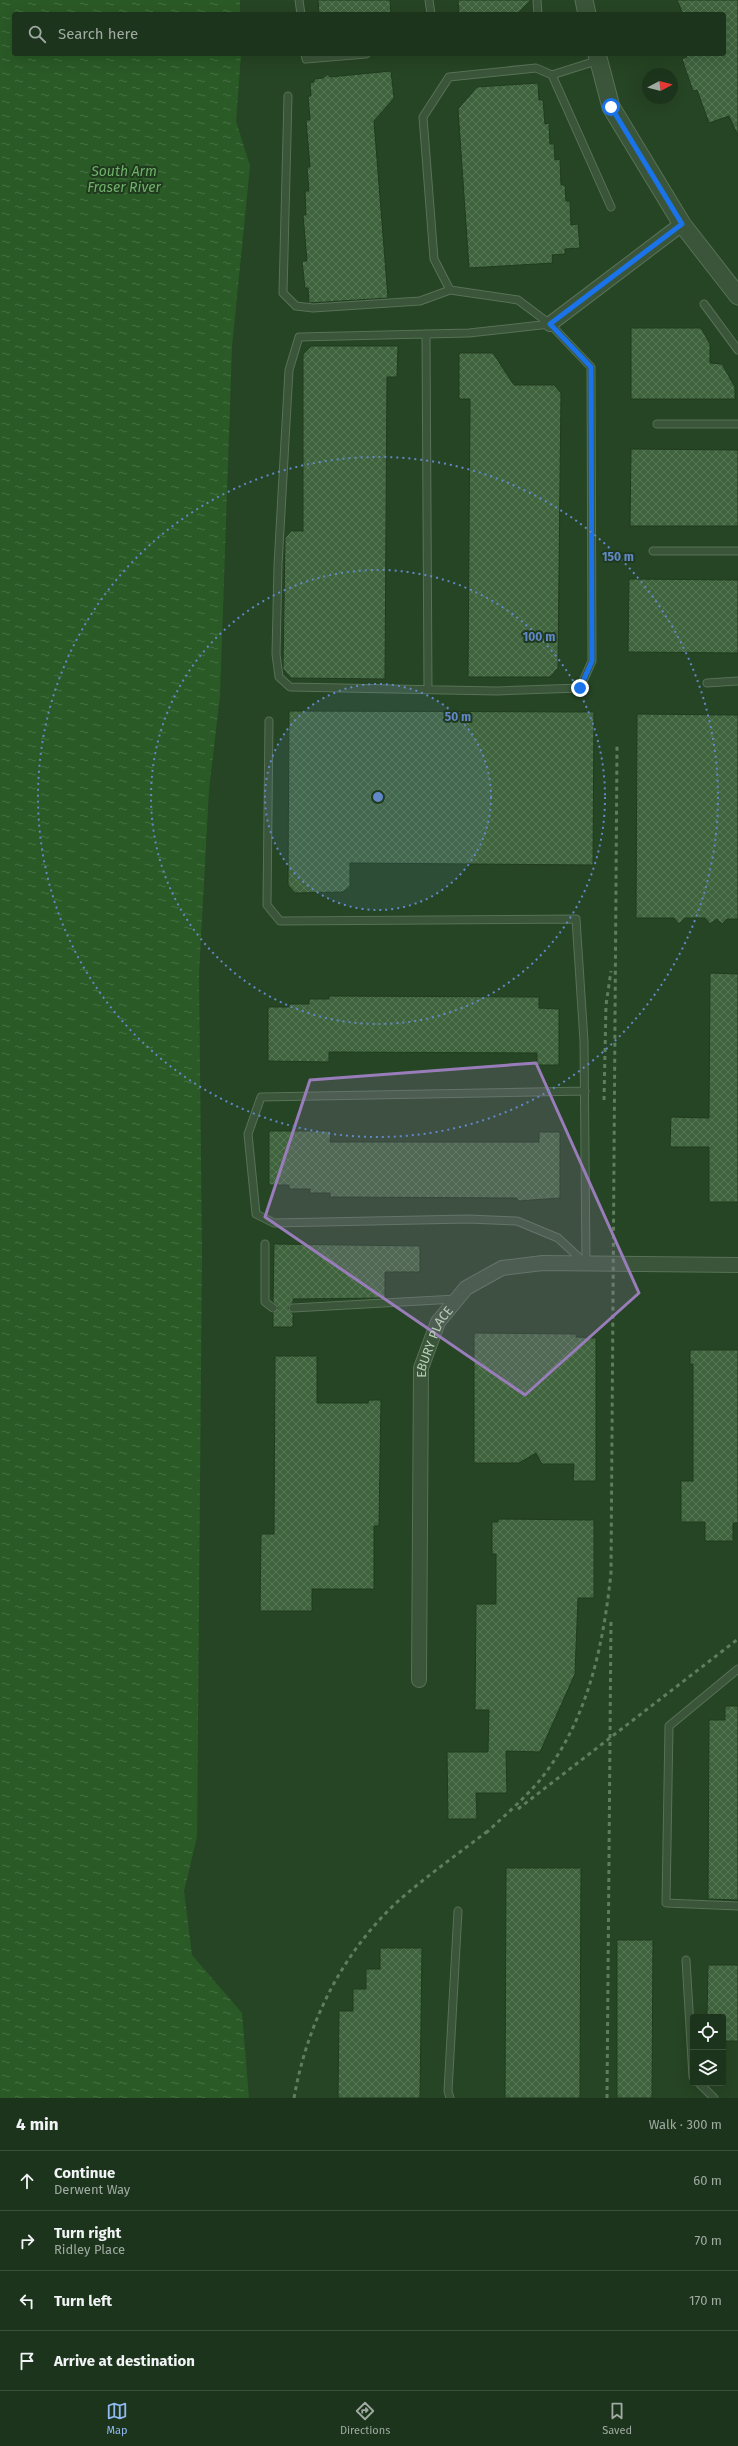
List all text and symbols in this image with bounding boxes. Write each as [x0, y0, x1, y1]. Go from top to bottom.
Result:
search box [12, 12, 726, 56]
icon: search [26, 23, 48, 45]
text: Search here [58, 25, 138, 43]
north arrow [642, 68, 678, 104]
route start [602, 98, 620, 116]
water label: South Arm Fraser River [87, 163, 161, 196]
text: 150 m [602, 550, 634, 564]
text: 100 m [523, 630, 555, 644]
route end [571, 679, 589, 697]
text: 50 m [445, 710, 471, 724]
centre of rings [371, 790, 385, 804]
street label: EBURY PLACE [413, 1303, 456, 1378]
map controls [690, 2014, 726, 2086]
button: locate [690, 2014, 726, 2050]
button: layers [690, 2050, 726, 2086]
text: 4 min [16, 2114, 59, 2135]
text: Walk · 300 m [649, 2117, 722, 2132]
text: Continue [54, 2164, 115, 2182]
icon: ahead [16, 2170, 38, 2192]
text: 60 m [693, 2173, 722, 2188]
text: Derwent Way [54, 2182, 130, 2197]
text: Turn right [54, 2224, 121, 2242]
icon: right [16, 2230, 38, 2252]
text: 70 m [695, 2233, 722, 2248]
text: Ridley Place [54, 2242, 125, 2257]
icon: left [16, 2290, 38, 2312]
text: Turn left [54, 2292, 112, 2310]
text: 170 m [689, 2293, 722, 2308]
icon: arrive [16, 2350, 38, 2372]
text: Arrive at destination [54, 2352, 195, 2370]
tab: Map [106, 2400, 128, 2437]
tab: Directions [340, 2400, 390, 2437]
tab: Saved [602, 2400, 632, 2437]

